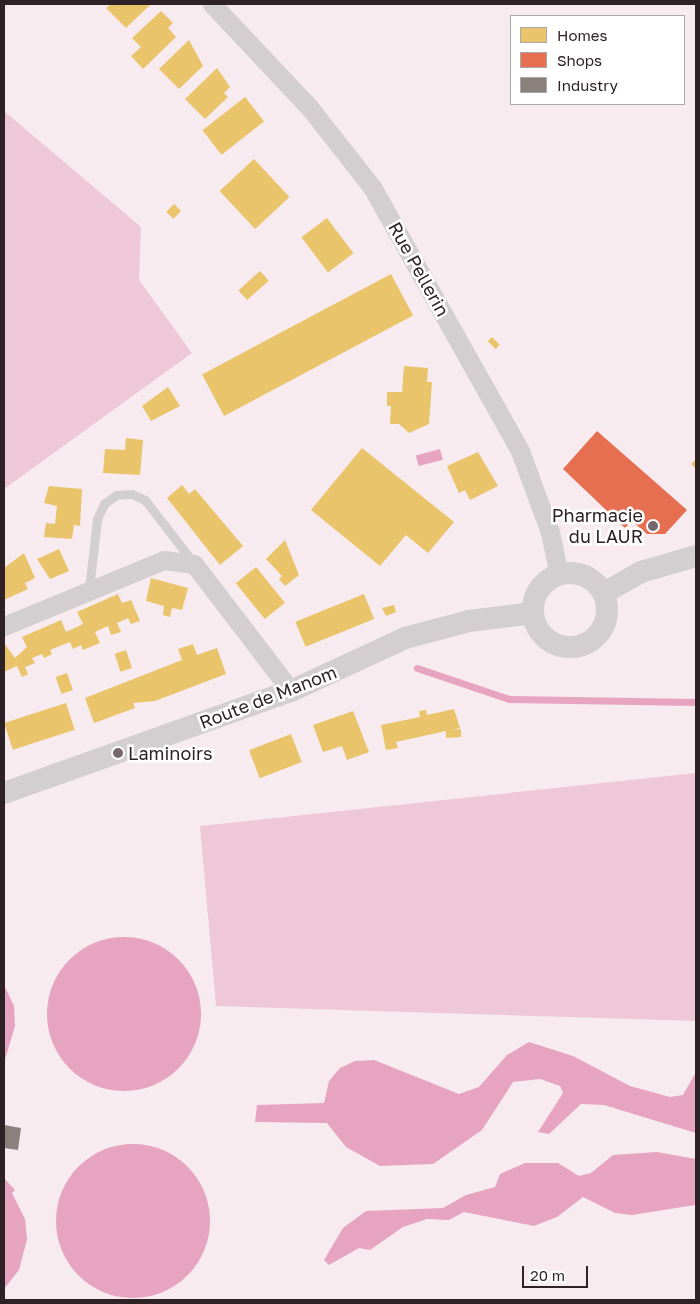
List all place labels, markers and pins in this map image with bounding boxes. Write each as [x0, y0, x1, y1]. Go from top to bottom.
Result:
place label: Pharmacie du LAUR [552, 505, 643, 548]
marker: Pharmacie du LAUR [647, 520, 659, 532]
place label: Laminoirs [128, 742, 213, 764]
marker: Laminoirs [112, 747, 124, 759]

